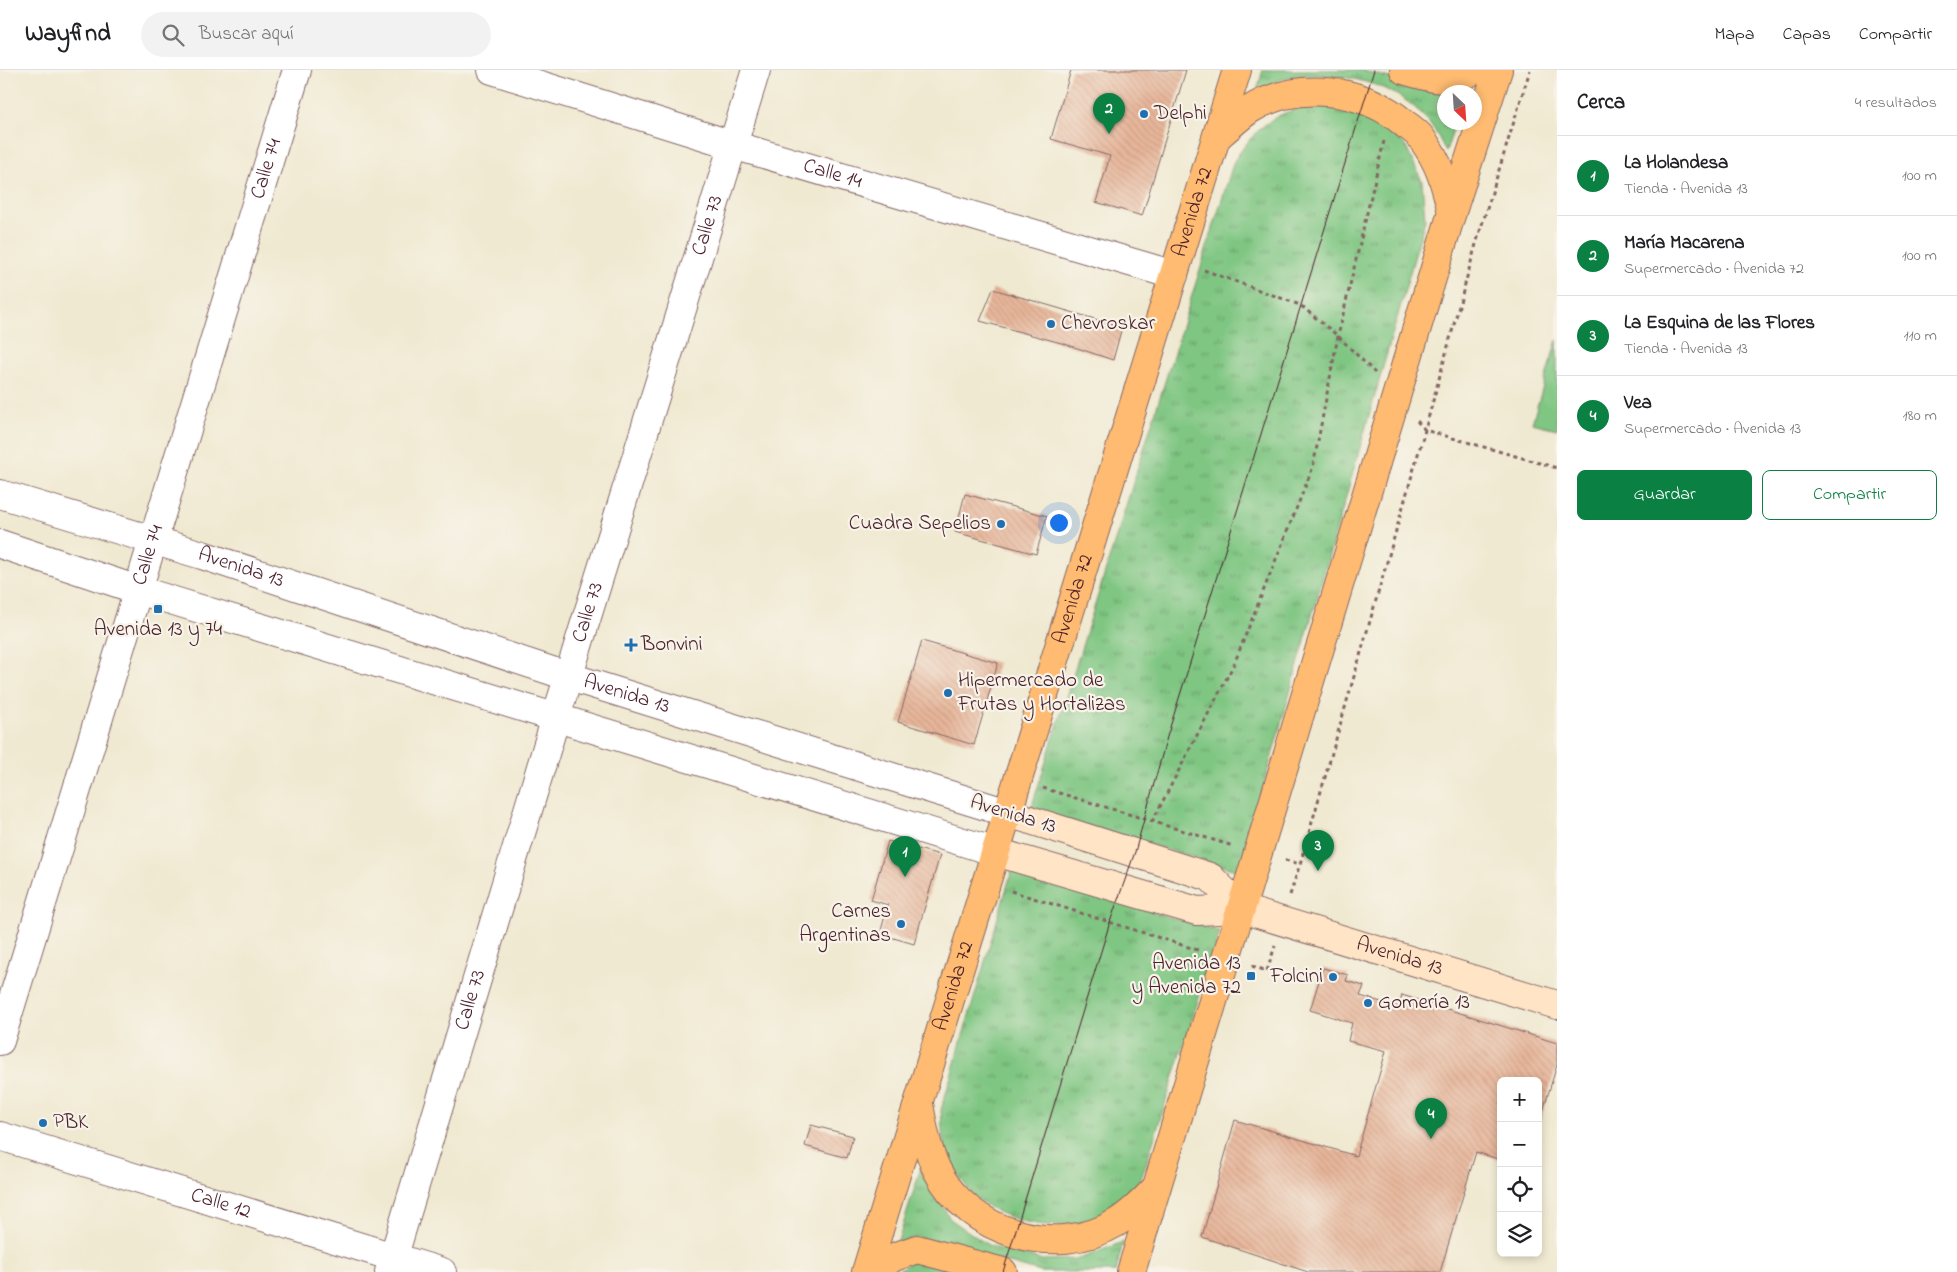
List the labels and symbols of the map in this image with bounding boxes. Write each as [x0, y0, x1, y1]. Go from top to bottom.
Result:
north arrow [1437, 85, 1482, 130]
pin: 2 [1093, 93, 1125, 134]
place label: Delphi [1153, 99, 1207, 129]
marker: Delphi [1138, 108, 1150, 120]
street label: Calle 74 [243, 135, 290, 203]
street label: Calle 14 [799, 151, 866, 197]
street label: Avenida 72 [1165, 164, 1221, 261]
street label: Calle 73 [684, 192, 731, 260]
place label: Chevroskar [1061, 309, 1156, 339]
marker: Chevroskar [1045, 318, 1057, 330]
place label: Cuadra Sepelios [849, 509, 991, 539]
your location [1046, 510, 1072, 536]
marker: Cuadra Sepelios [995, 518, 1007, 530]
street label: Calle 74 [125, 521, 172, 589]
street label: Avenida 13 [194, 540, 288, 596]
street label: Avenida 72 [1046, 551, 1102, 648]
street label: Calle 73 [565, 578, 612, 646]
marker: Avenida 13 y 74 [152, 603, 164, 615]
place label: Avenida 13 y 74 [94, 615, 223, 647]
place label: Bonvini [640, 630, 702, 660]
marker: Bonvini [625, 639, 637, 651]
place label: Hipermercado de Frutas y Hortalizas [957, 666, 1126, 722]
street label: Avenida 13 [580, 667, 674, 722]
marker: Hipermercado de Frutas y Hortalizas [942, 687, 954, 699]
street label: Avenida 13 [966, 788, 1060, 842]
pin: 3 [1302, 830, 1334, 871]
pin: 1 [889, 836, 921, 877]
place label: Carnes Argentinas [799, 897, 891, 953]
marker: Carnes Argentinas [895, 918, 907, 930]
street label: Avenida 13 [1352, 930, 1446, 984]
street label: Avenida 72 [926, 938, 982, 1035]
place label: Avenida 13 y Avenida 72 [1131, 949, 1241, 1005]
place label: Folcini [1269, 962, 1323, 992]
street label: Calle 73 [448, 966, 494, 1034]
marker: Avenida 13 y Avenida 72 [1245, 970, 1257, 982]
marker: Folcini [1327, 971, 1339, 983]
place label: Gomería 13 [1378, 988, 1470, 1018]
marker: Gomería 13 [1362, 997, 1374, 1009]
pin: 4 [1415, 1098, 1447, 1139]
place label: PBK [53, 1108, 89, 1138]
marker: PBK [37, 1117, 49, 1129]
street label: Calle 12 [187, 1181, 255, 1227]

